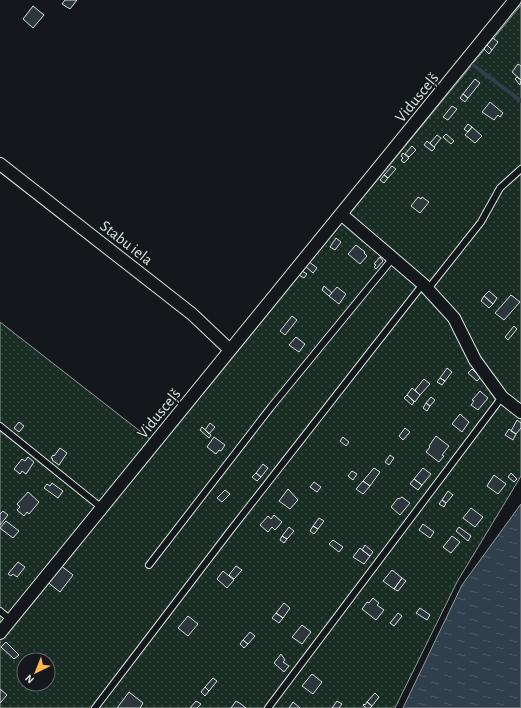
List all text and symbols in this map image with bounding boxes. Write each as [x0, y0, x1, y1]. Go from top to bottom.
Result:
street label: Vidusceļš [392, 70, 443, 127]
street label: Stabu iela [97, 217, 156, 268]
street label: Vidusceļš [134, 386, 185, 443]
north arrow [16, 652, 56, 692]
text: N [23, 672, 36, 686]

